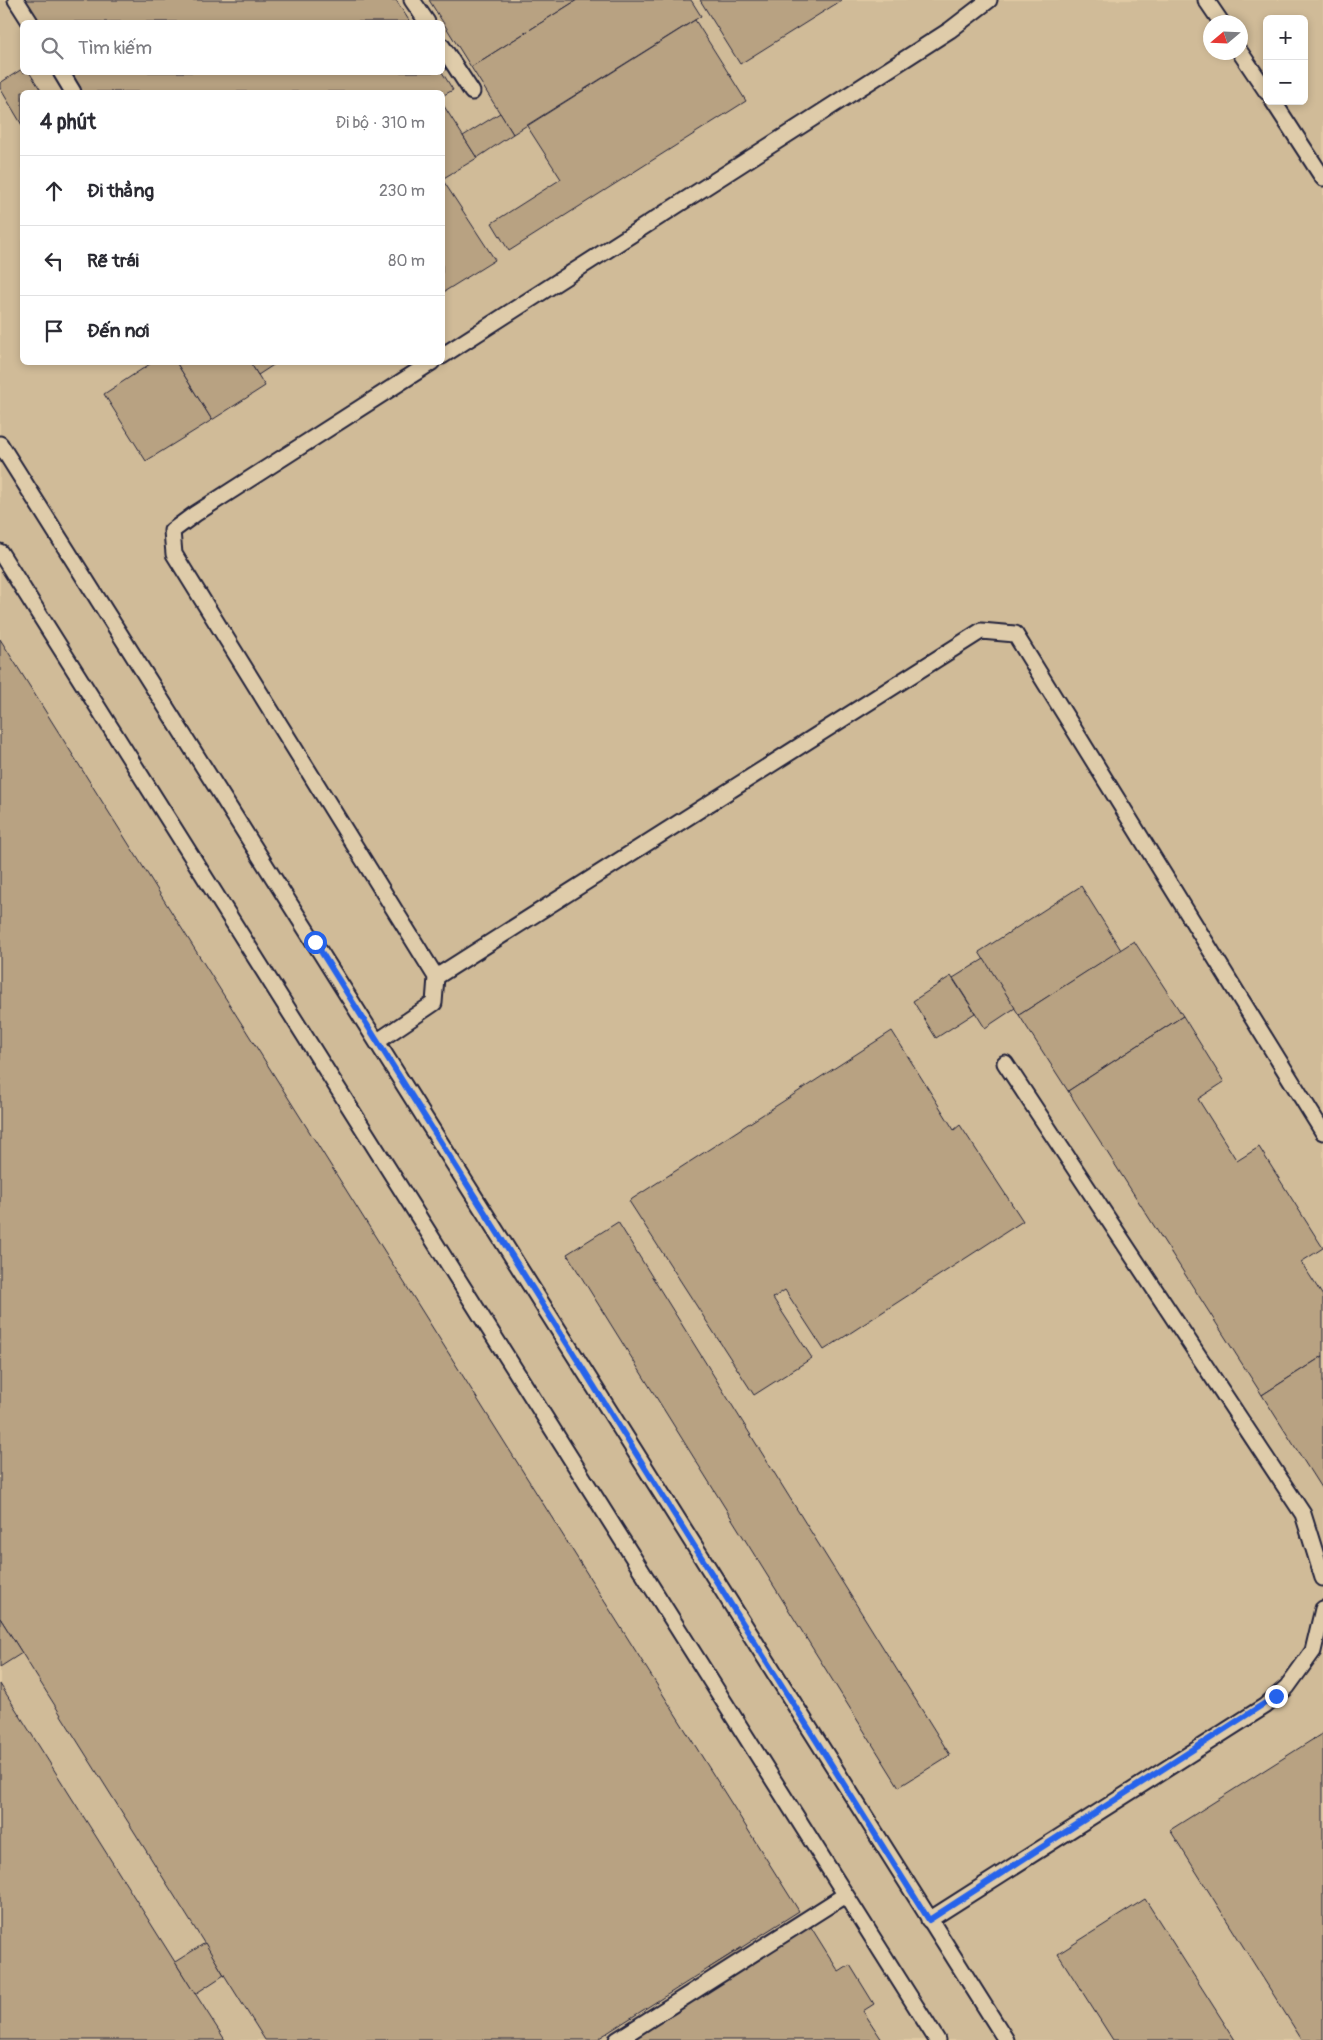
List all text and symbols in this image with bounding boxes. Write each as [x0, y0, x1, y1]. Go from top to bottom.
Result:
north arrow [1203, 15, 1248, 60]
map controls [1263, 15, 1308, 105]
button: + [1263, 15, 1308, 60]
search box [20, 20, 445, 75]
icon: search [38, 34, 66, 62]
text: Tìm kiếm [78, 36, 152, 60]
button: − [1263, 60, 1308, 105]
text: 4 phút [40, 109, 96, 136]
text: Đi bộ · 310 m [335, 113, 425, 133]
icon: ahead [40, 177, 68, 205]
text: Đi thẳng [87, 179, 154, 203]
text: 230 m [379, 181, 425, 201]
icon: left [40, 247, 68, 275]
text: Rẽ trái [87, 249, 139, 273]
text: 80 m [388, 251, 425, 271]
icon: arrive [40, 317, 68, 345]
text: Đến nơi [87, 319, 149, 343]
route start [304, 931, 327, 954]
route end [1265, 1685, 1288, 1708]

